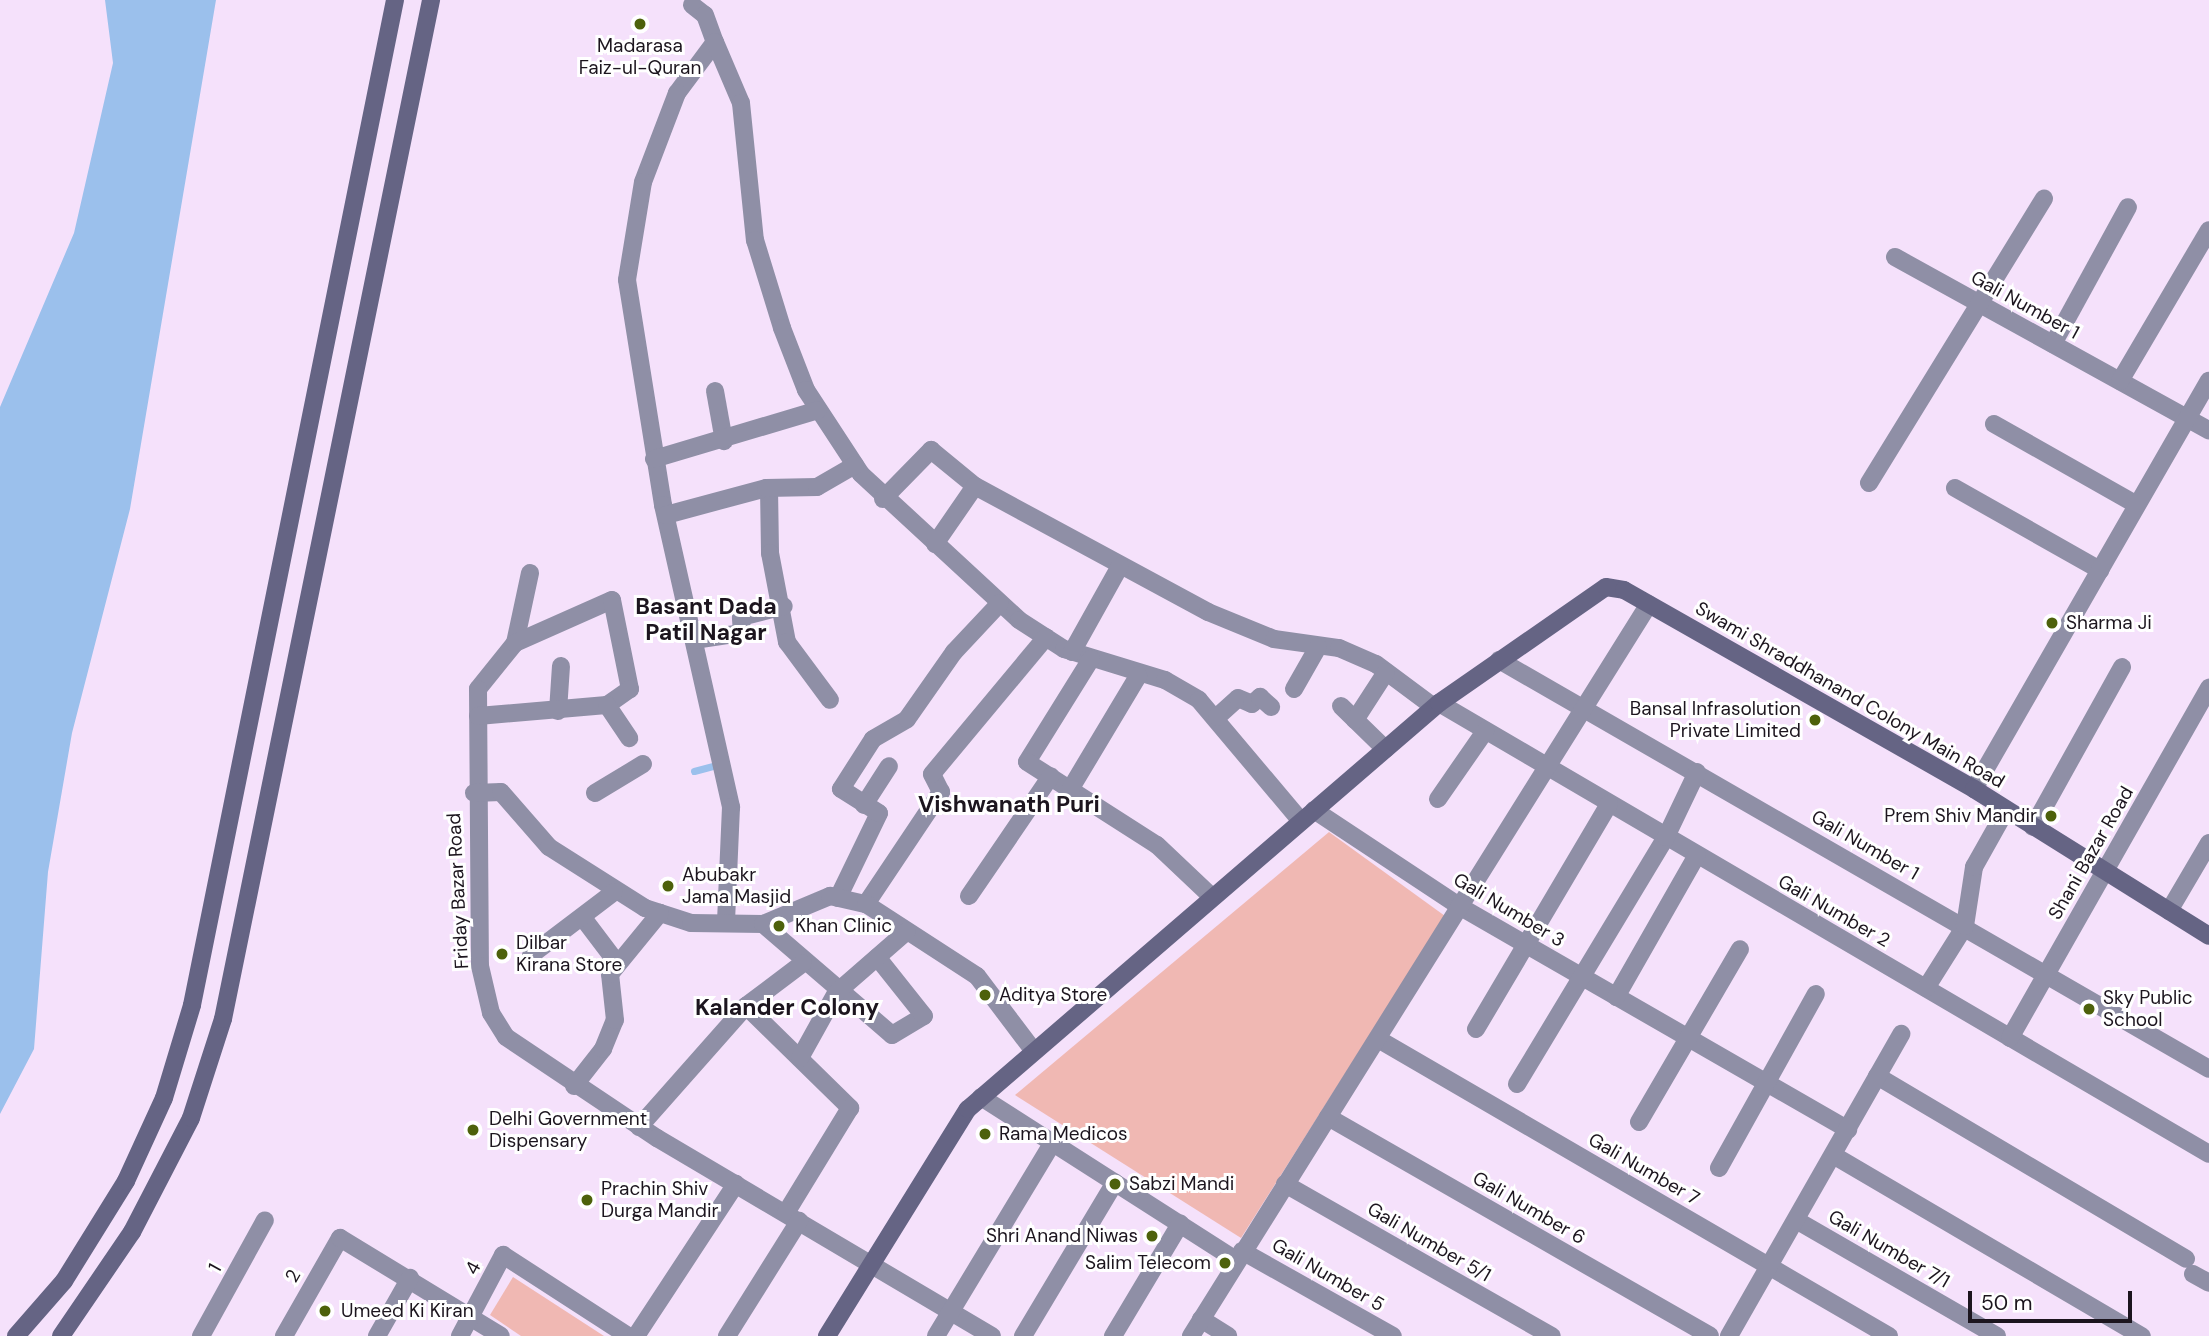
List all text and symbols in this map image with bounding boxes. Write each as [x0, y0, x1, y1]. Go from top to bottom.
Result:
marker: Madarasa Faiz-ul-Quran [632, 16, 648, 32]
place label: Madarasa Faiz-ul-Quran [579, 35, 701, 79]
street label: Gali Number 1 [1967, 266, 2083, 344]
district label: Basant Dada Patil Nagar [635, 592, 777, 646]
street label: Swami Shraddhanand Colony Main Road [1691, 597, 2009, 793]
place label: Sharma Ji [2066, 612, 2152, 634]
marker: Sharma Ji [2044, 615, 2060, 631]
place label: Bansal Infrasolution Private Limited [1630, 698, 1801, 742]
marker: Bansal Infrasolution Private Limited [1807, 712, 1823, 728]
street label: Shani Bazar Road [2044, 782, 2138, 924]
district label: Vishwanath Puri [918, 790, 1100, 818]
street label: Gali Number 1 [1807, 805, 1923, 885]
place label: Prem Shiv Mandir [1884, 805, 2037, 827]
marker: Prem Shiv Mandir [2043, 808, 2059, 824]
street label: Friday Bazar Road [443, 812, 473, 970]
place label: Abubakr Jama Masjid [682, 864, 791, 908]
street label: Gali Number 3 [1449, 868, 1569, 952]
street label: Gali Number 2 [1774, 870, 1894, 952]
marker: Abubakr Jama Masjid [660, 878, 676, 894]
place label: Khan Clinic [795, 915, 892, 937]
marker: Khan Clinic [769, 916, 789, 936]
place label: Dilbar Kirana Store [516, 932, 622, 976]
marker: Dilbar Kirana Store [494, 946, 510, 962]
place label: Aditya Store [999, 984, 1107, 1006]
marker: Aditya Store [977, 987, 993, 1003]
place label: Sky Public School [2103, 987, 2193, 1031]
district label: Kalander Colony [695, 993, 879, 1021]
marker: Sky Public School [2081, 1001, 2097, 1017]
place label: Delhi Government Dispensary [489, 1108, 647, 1152]
marker: Delhi Government Dispensary [463, 1120, 483, 1140]
place label: Rama Medicos [999, 1123, 1128, 1145]
marker: Rama Medicos [977, 1126, 993, 1142]
street label: Gali Number 7 [1584, 1128, 1704, 1210]
street label: Gali Number 6 [1469, 1167, 1589, 1249]
place label: Sabzi Mandi [1129, 1173, 1234, 1195]
marker: Sabzi Mandi [1107, 1176, 1123, 1192]
place label: Prachin Shiv Durga Mandir [601, 1178, 718, 1222]
marker: Prachin Shiv Durga Mandir [579, 1192, 595, 1208]
street label: Gali Number 5/1 [1363, 1197, 1495, 1287]
street label: Gali Number 7/1 [1824, 1205, 1954, 1293]
place label: Shri Anand Niwas [986, 1225, 1138, 1247]
marker: Shri Anand Niwas [1144, 1228, 1160, 1244]
street label: Gali Number 5 [1268, 1234, 1388, 1316]
place label: Salim Telecom [1085, 1252, 1211, 1274]
marker: Salim Telecom [1217, 1255, 1233, 1271]
street label: 4 [460, 1258, 486, 1278]
street label: 1 [204, 1260, 226, 1276]
street label: 2 [280, 1266, 306, 1286]
scale bar [1971, 1276, 2136, 1320]
text: 50 m [1981, 1289, 2032, 1317]
place label: Umeed Ki Kiran [341, 1300, 474, 1322]
marker: Umeed Ki Kiran [315, 1301, 335, 1321]

